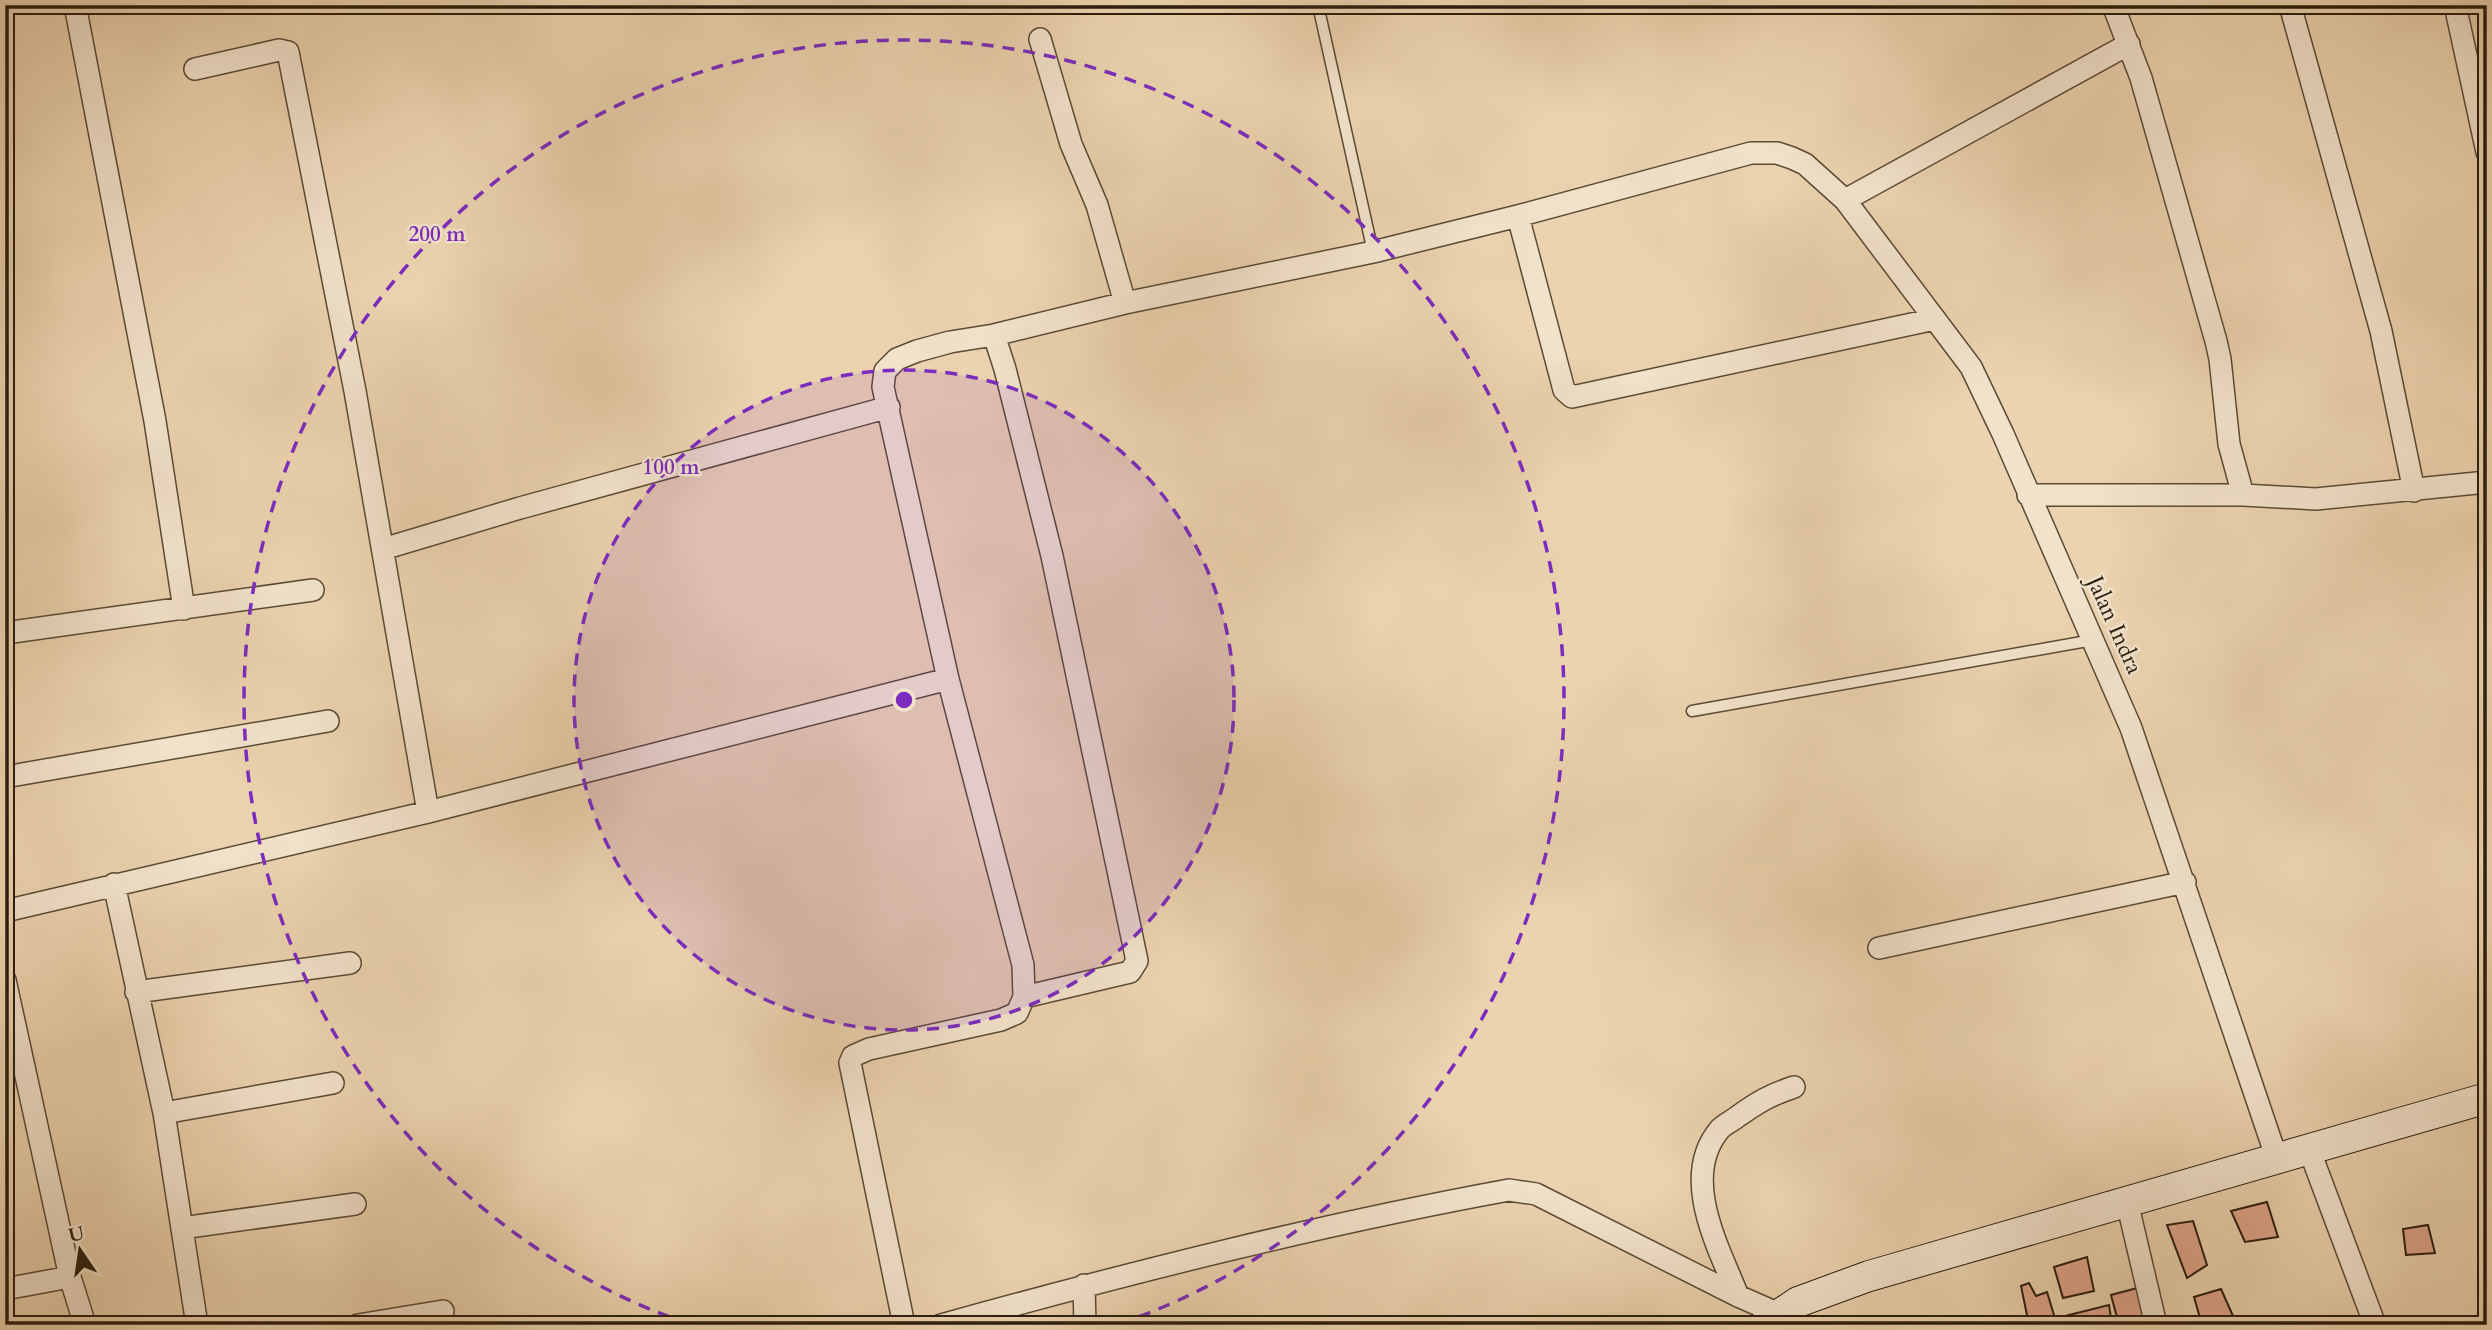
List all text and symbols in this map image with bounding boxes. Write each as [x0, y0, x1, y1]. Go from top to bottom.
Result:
text: 200 m [408, 220, 466, 249]
text: 100 m [642, 453, 700, 482]
street label: Jalan Indra [2078, 568, 2150, 679]
centre of rings [892, 688, 916, 712]
north arrow [46, 1214, 116, 1284]
text: U [66, 1220, 87, 1249]

